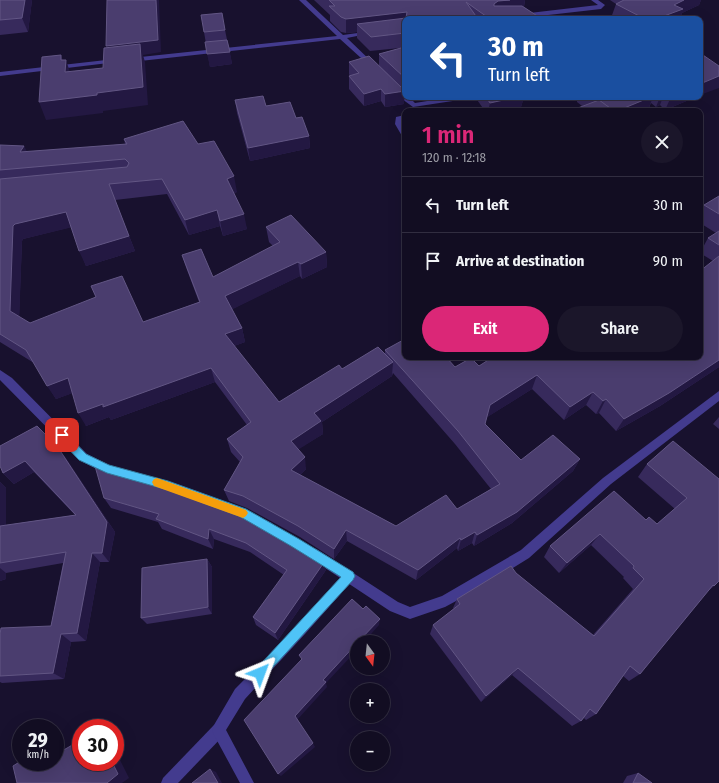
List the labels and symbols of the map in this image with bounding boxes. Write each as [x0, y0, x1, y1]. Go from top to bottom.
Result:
pin [45, 418, 79, 452]
north arrow [350, 635, 390, 675]
position arrow [239, 652, 281, 694]
speed limit sign: 30 [72, 719, 124, 771]

